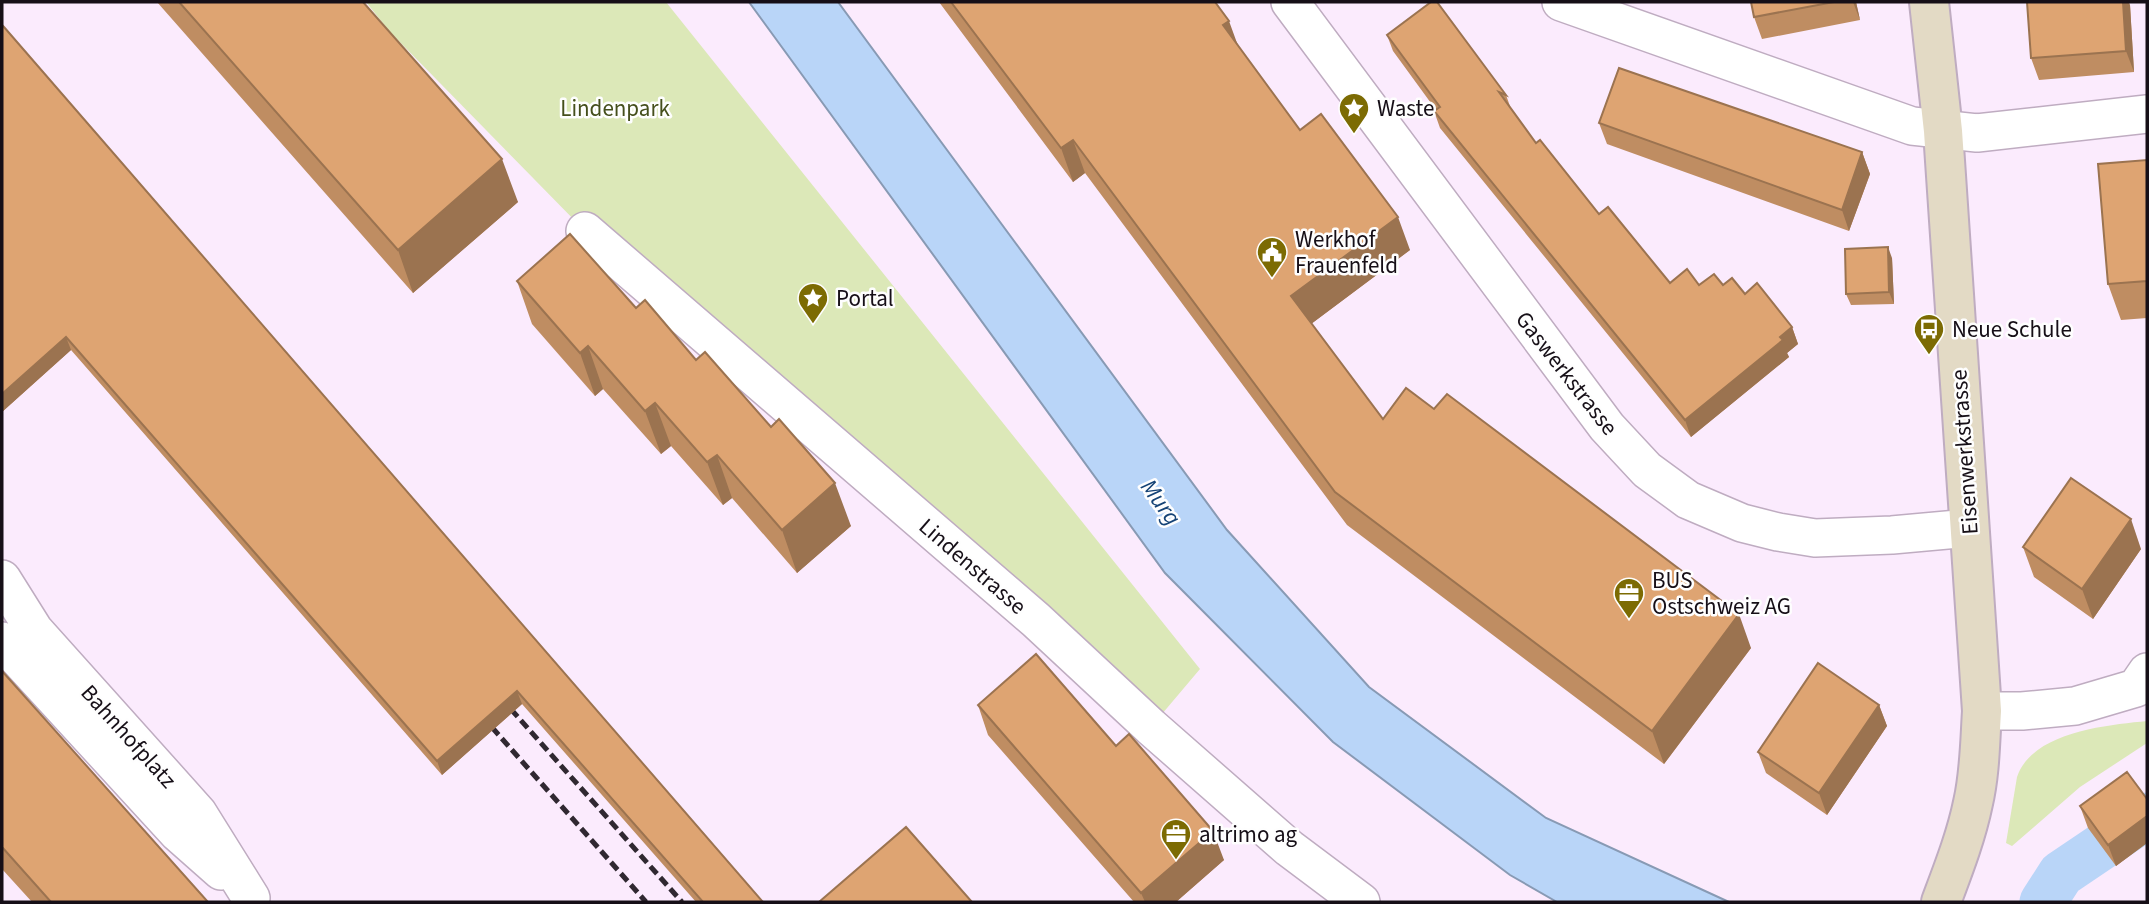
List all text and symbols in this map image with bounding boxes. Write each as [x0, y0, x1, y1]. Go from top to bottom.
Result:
place icon: Waste [1337, 91, 1371, 135]
park label: Lindenpark [560, 92, 670, 125]
place label: Waste [1377, 92, 1434, 125]
place label: Werkhof Frauenfeld [1295, 223, 1398, 282]
public building icon: Werkhof Frauenfeld [1255, 235, 1289, 279]
place icon: Portal [796, 281, 830, 325]
place label: Portal [836, 282, 894, 315]
street label: Gaswerkstrasse [1508, 304, 1626, 442]
bus stop icon: Neue Schule [1912, 312, 1946, 356]
place label: Neue Schule [1952, 313, 2072, 346]
street label: Eisenwerkstrasse [1942, 368, 1987, 536]
water label: Murg [1132, 472, 1189, 533]
street label: Lindenstrasse [912, 510, 1034, 622]
place label: BUS Ostschweiz AG [1652, 564, 1791, 623]
office icon: BUS Ostschweiz AG [1612, 576, 1646, 620]
street label: Bahnhofplatz [73, 677, 184, 796]
office icon: altrimo ag [1159, 817, 1193, 861]
place label: altrimo ag [1199, 818, 1298, 851]

